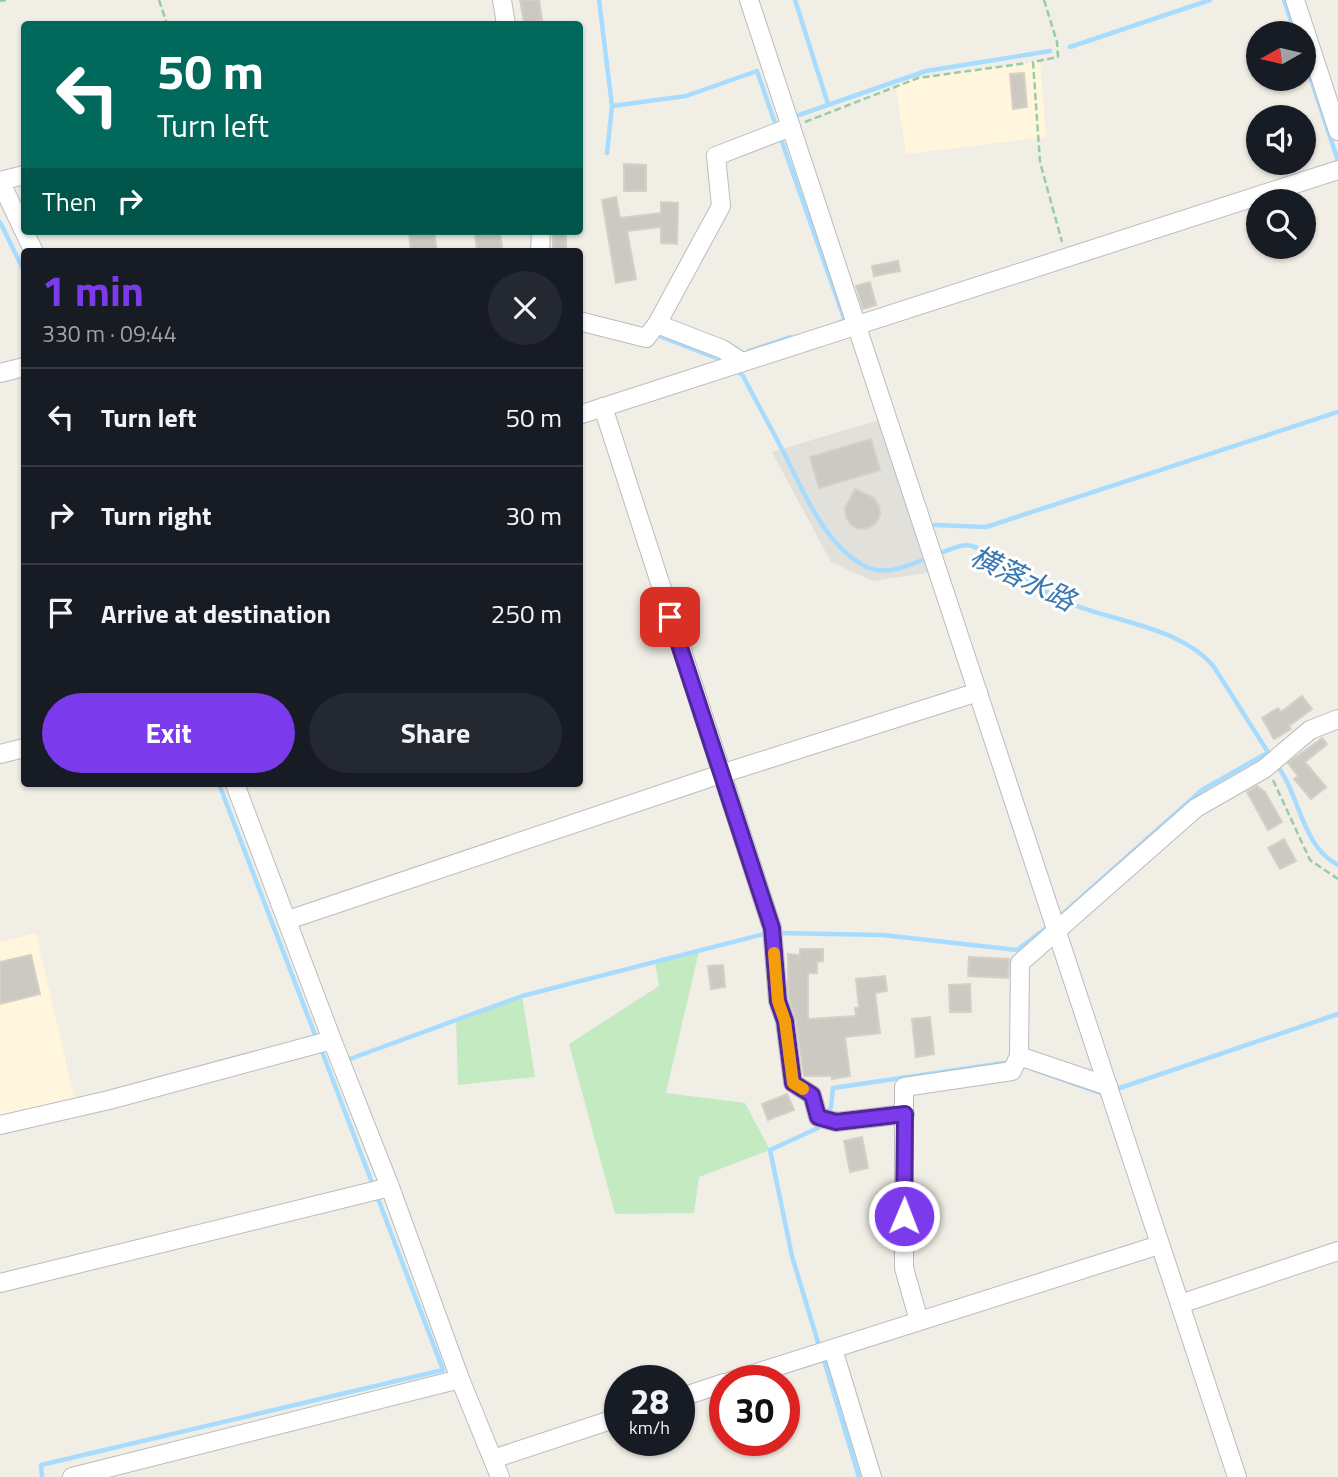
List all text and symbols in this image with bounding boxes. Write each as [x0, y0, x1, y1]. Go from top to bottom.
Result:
north arrow [1246, 21, 1316, 91]
map controls [1246, 21, 1316, 259]
text: 50 m [157, 33, 264, 108]
icon: left [42, 49, 133, 140]
text: Turn left [157, 101, 269, 149]
button: sound [1246, 105, 1316, 175]
text: Then [42, 182, 97, 221]
icon: right [111, 182, 149, 220]
button: search [1246, 189, 1316, 259]
text: 1 min [42, 258, 144, 322]
button: close [488, 271, 562, 345]
text: 330 m · 09:44 [42, 316, 177, 351]
icon: left [42, 398, 80, 436]
text: Turn left [101, 398, 196, 437]
text: 50 m [505, 398, 562, 437]
icon: right [42, 496, 80, 534]
text: Turn right [101, 496, 212, 535]
text: 30 m [505, 496, 562, 535]
water label: 横落水路 [963, 534, 1085, 622]
pin [640, 587, 700, 647]
icon: arrive [42, 594, 80, 632]
text: Arrive at destination [101, 594, 331, 633]
text: 250 m [491, 594, 562, 633]
icon: arrive [651, 598, 689, 636]
button: Exit [42, 693, 295, 773]
button: Share [309, 693, 562, 773]
position arrow [867, 1179, 941, 1253]
speed limit sign: 30 [709, 1365, 800, 1456]
text: 28 [630, 1374, 669, 1428]
text: km/h [629, 1414, 670, 1441]

